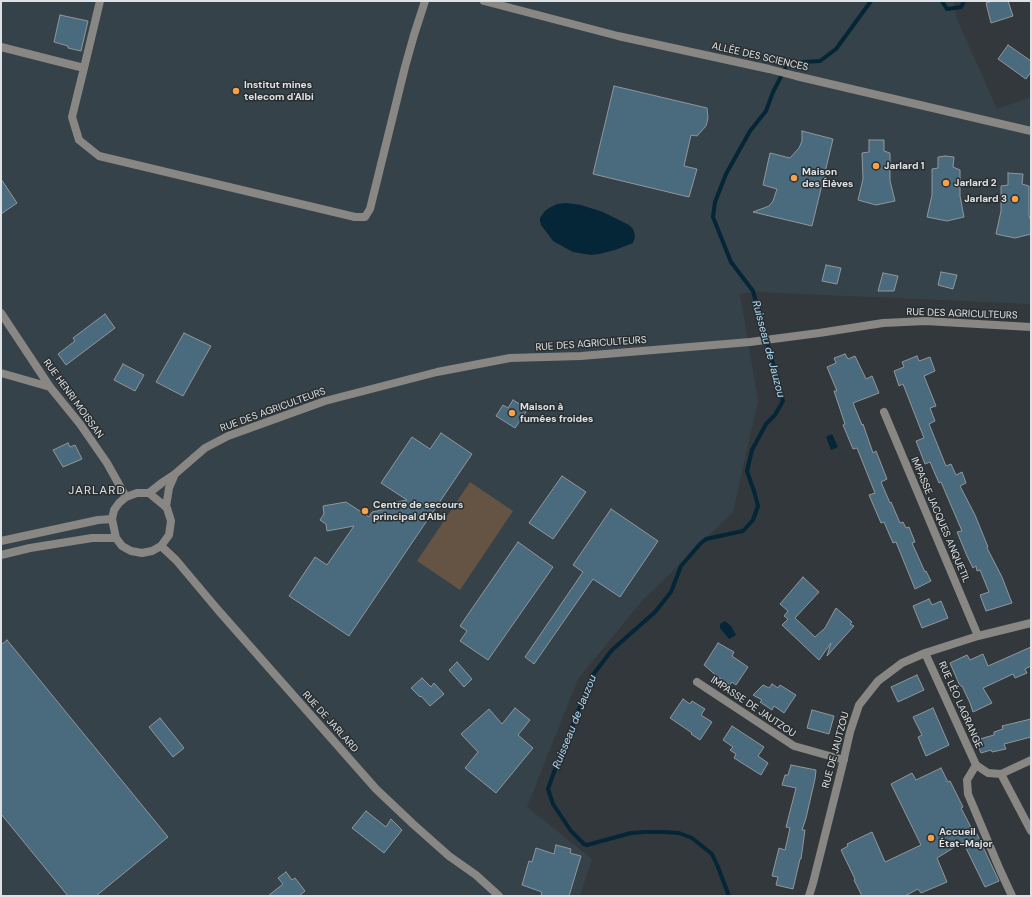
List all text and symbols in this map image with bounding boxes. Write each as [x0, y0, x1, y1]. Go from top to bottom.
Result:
street label: ALLÉE DES SCIENCES [711, 40, 809, 74]
place label: Institut mines telecom d'Albi [244, 79, 314, 102]
marker: Institut mines telecom d'Albi [231, 86, 241, 96]
place label: Jarlard 1 [884, 160, 924, 172]
marker: Jarlard 1 [871, 161, 881, 171]
place label: Maison des Élèves [802, 166, 853, 190]
marker: Maison des Élèves [789, 173, 799, 183]
place label: Jarlard 2 [954, 177, 997, 189]
marker: Jarlard 2 [941, 178, 951, 188]
place label: Jarlard 3 [964, 193, 1007, 205]
marker: Jarlard 3 [1010, 194, 1020, 204]
water label: Ruisseau de Jauzou [749, 299, 787, 399]
street label: RUE DES AGRICULTEURS [906, 306, 1018, 322]
street label: RUE DES AGRICULTEURS [535, 334, 647, 354]
street label: RUE HENRI MOISSAN [40, 357, 106, 441]
street label: RUE DES AGRICULTEURS [219, 385, 327, 435]
place label: Maison à fumées froides [520, 401, 593, 424]
marker: Maison à fumées froides [507, 408, 517, 418]
street label: IMPASSE JACQUES ANQUETIL [908, 455, 972, 585]
district label: JARLARD [68, 484, 126, 498]
place label: Centre de secours principal d'Albi [373, 499, 463, 522]
marker: Centre de secours principal d'Albi [360, 506, 370, 516]
street label: RUE LÉO LAGRANGE [935, 660, 985, 750]
water label: Ruisseau de Jauzou [550, 673, 600, 771]
street label: IMPASSE DE JAUTZOU [708, 674, 798, 740]
street label: RUE DE JARLARD [299, 689, 361, 755]
street label: RUE DE JAUTZOU [820, 710, 852, 790]
place label: Accueil État-Major [939, 826, 993, 850]
marker: Accueil État-Major [926, 833, 936, 843]

